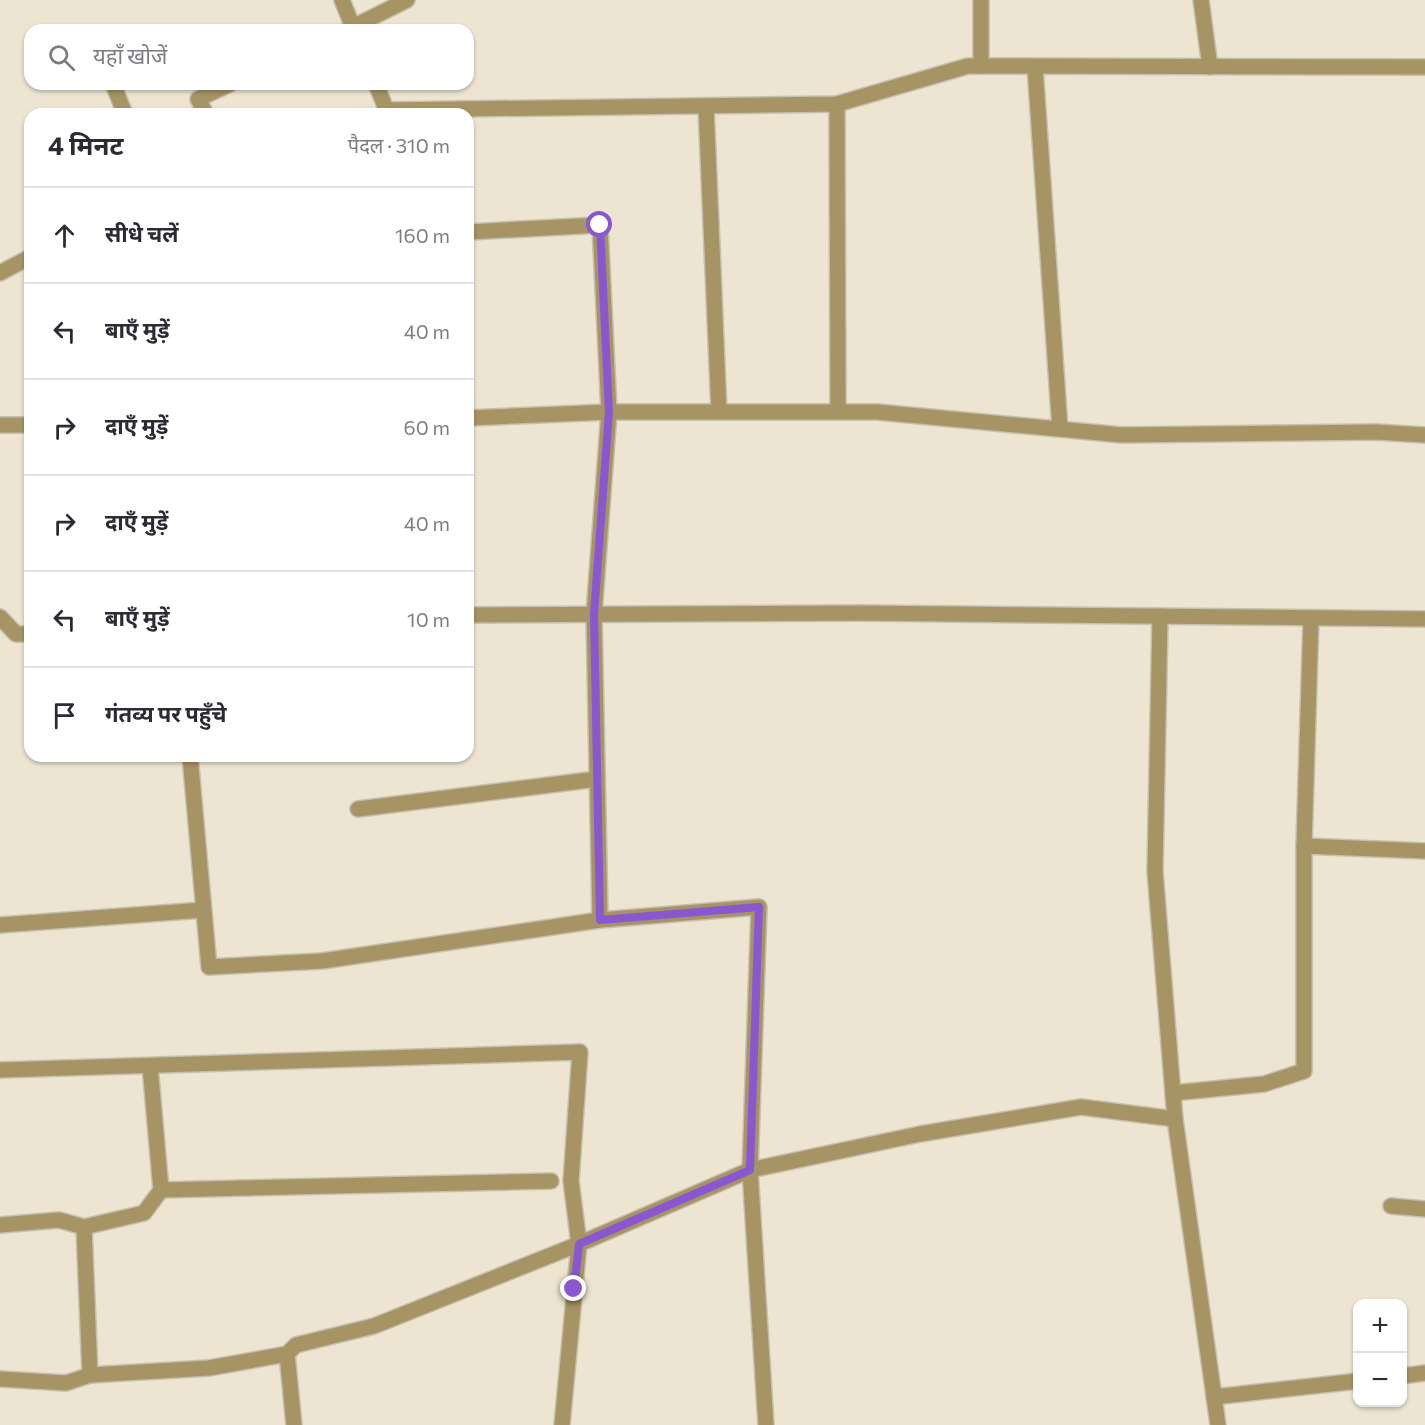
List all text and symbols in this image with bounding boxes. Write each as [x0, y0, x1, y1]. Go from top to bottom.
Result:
search box [24, 24, 474, 90]
icon: search [45, 41, 78, 74]
text: यहाँ खोजें [93, 42, 167, 69]
text: 4 मिनट [48, 129, 124, 160]
text: पैदल · 310 m [348, 133, 450, 157]
route start [586, 211, 612, 237]
icon: ahead [48, 219, 81, 252]
text: सीधे चलें [105, 220, 179, 247]
text: 160 m [395, 223, 450, 247]
icon: left [48, 315, 81, 348]
text: बाएँ मुड़ें [105, 316, 170, 343]
text: 40 m [404, 319, 450, 343]
icon: right [48, 411, 81, 444]
text: दाएँ मुड़ें [105, 412, 168, 439]
text: 60 m [404, 415, 450, 439]
icon: right [48, 507, 81, 540]
text: दाएँ मुड़ें [105, 508, 168, 535]
text: 40 m [404, 511, 450, 535]
icon: left [48, 603, 81, 636]
text: बाएँ मुड़ें [105, 604, 170, 631]
text: 10 m [407, 607, 450, 631]
icon: arrive [48, 699, 81, 732]
text: गंतव्य पर पहुँचे [105, 700, 227, 727]
route end [560, 1275, 586, 1301]
map controls [1353, 1299, 1407, 1407]
button: + [1353, 1299, 1407, 1353]
button: − [1353, 1353, 1407, 1407]

